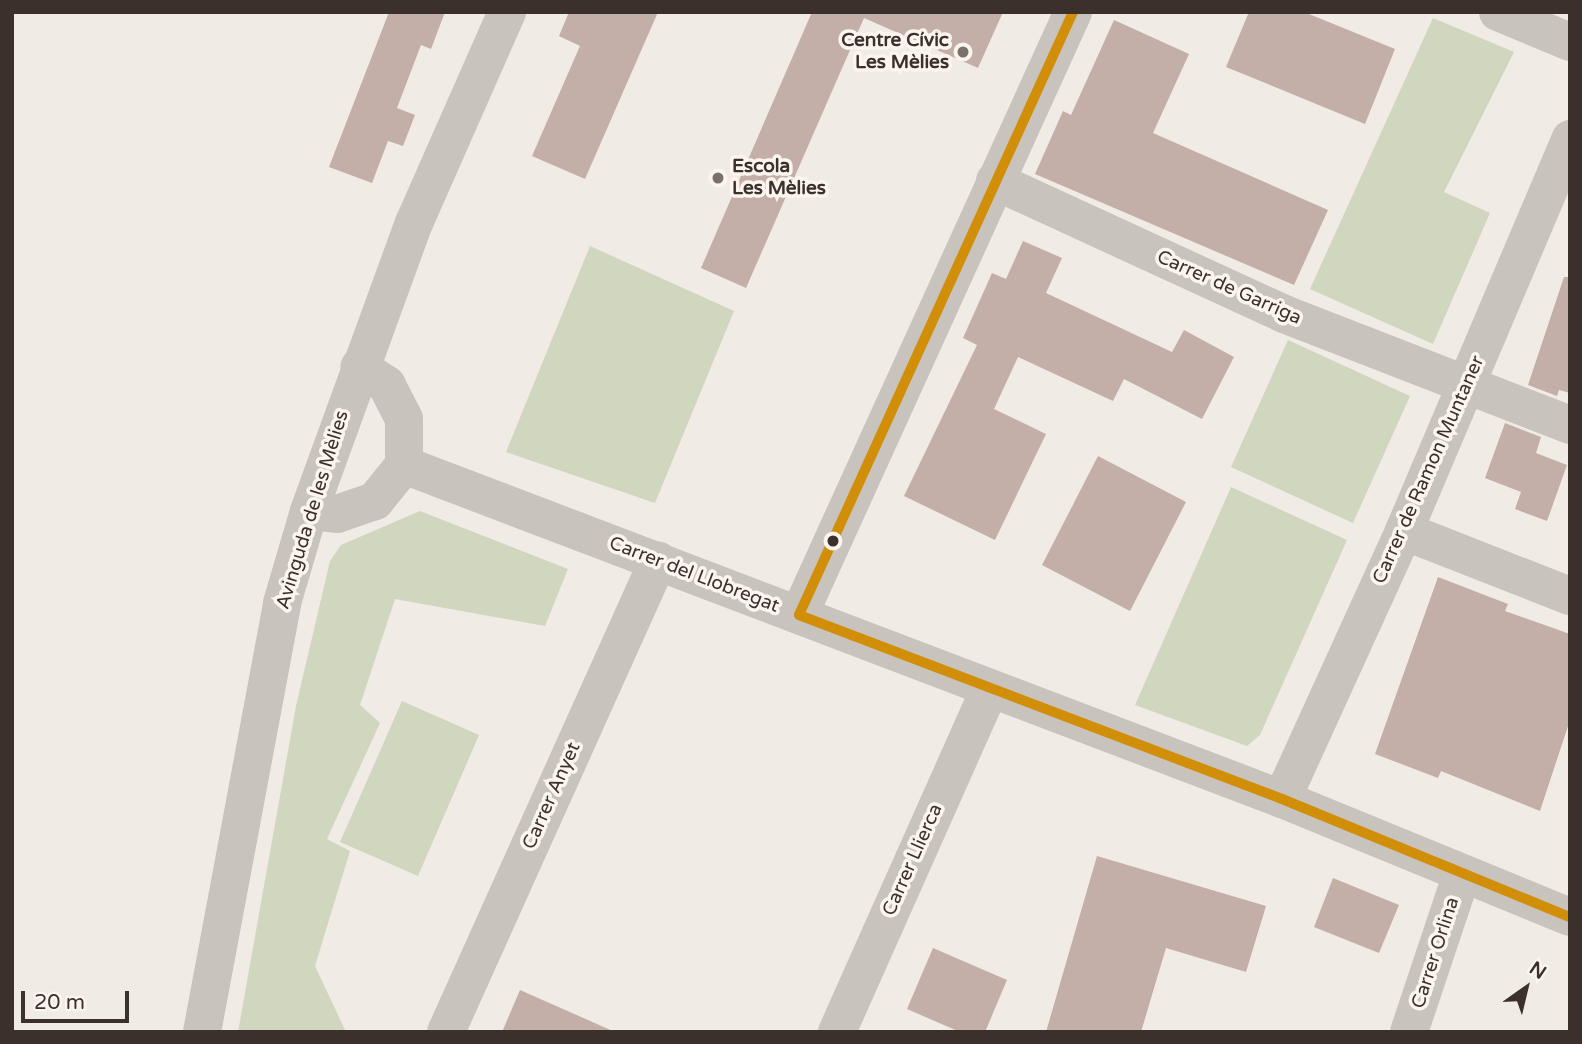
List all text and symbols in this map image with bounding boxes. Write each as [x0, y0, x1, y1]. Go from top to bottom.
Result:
place label: Centre Cívic Les Mèlies [841, 30, 949, 74]
marker: Centre Cívic Les Mèlies [955, 44, 971, 60]
place label: Escola Les Mèlies [732, 156, 826, 200]
marker: Escola Les Mèlies [710, 170, 726, 186]
street label: Carrer de Garriga [1153, 246, 1305, 330]
street label: Carrer de Ramon Muntaner [1368, 353, 1490, 587]
street label: Avinguda de les Mèlies [272, 408, 354, 612]
street label: Carrer del Llobregat [606, 532, 782, 618]
unlabelled marker [826, 534, 840, 548]
street label: Carrer Anyet [518, 739, 586, 853]
street label: Carrer Llierca [878, 801, 948, 919]
street label: Carrer Orlina [1407, 895, 1465, 1011]
north arrow [1491, 953, 1561, 1023]
text: N [1525, 957, 1550, 984]
scale bar [24, 978, 133, 1022]
text: 20 m [34, 990, 85, 1015]

